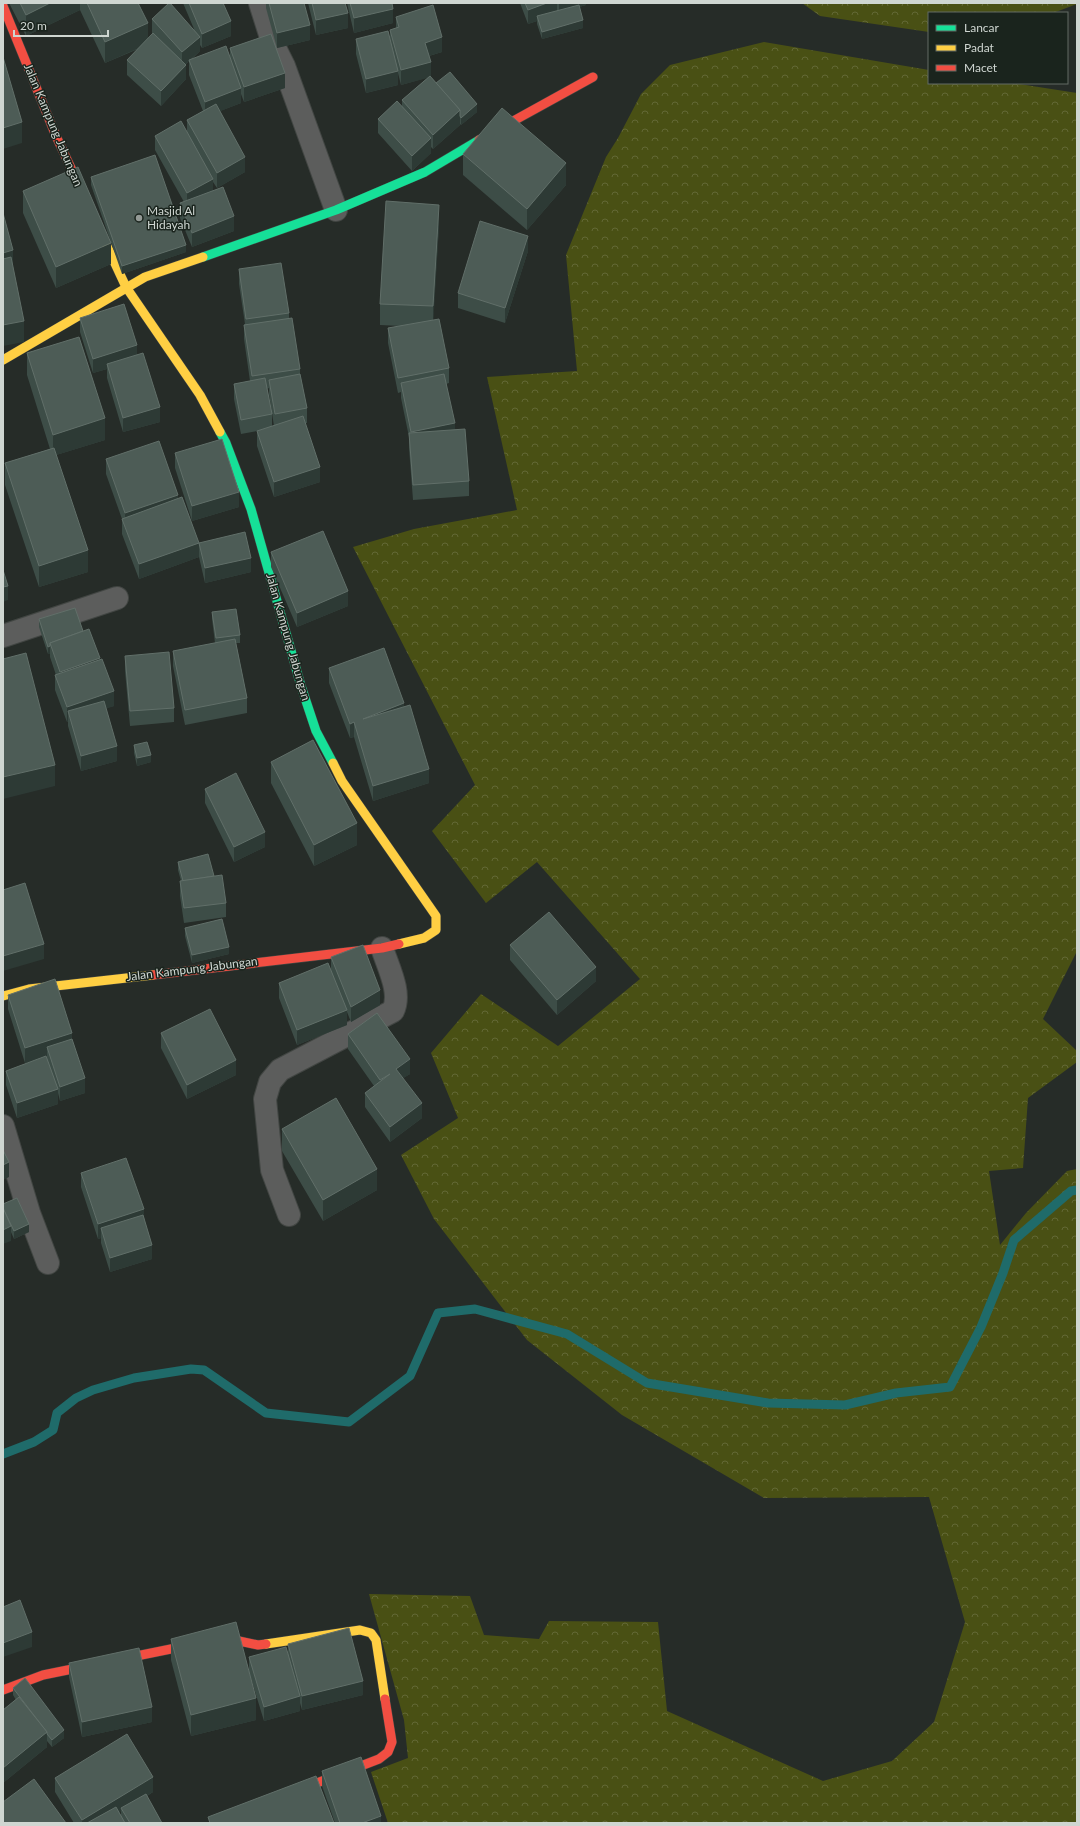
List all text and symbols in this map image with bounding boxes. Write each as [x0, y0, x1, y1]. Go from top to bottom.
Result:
scale bar [14, 12, 108, 38]
legend [928, 12, 1068, 84]
text: 20 m [20, 18, 47, 33]
text: Lancar [964, 20, 1000, 35]
text: Padat [964, 40, 995, 55]
text: Macet [964, 60, 998, 75]
street label: Jalan Kampung Jabungan [21, 61, 86, 188]
place label: Masjid Al Hidayah [147, 203, 195, 232]
marker: Masjid Al Hidayah [134, 213, 144, 223]
street label: Jalan Kampung Jabungan [263, 571, 314, 702]
street label: Jalan Kampung Jabungan [126, 953, 258, 984]

